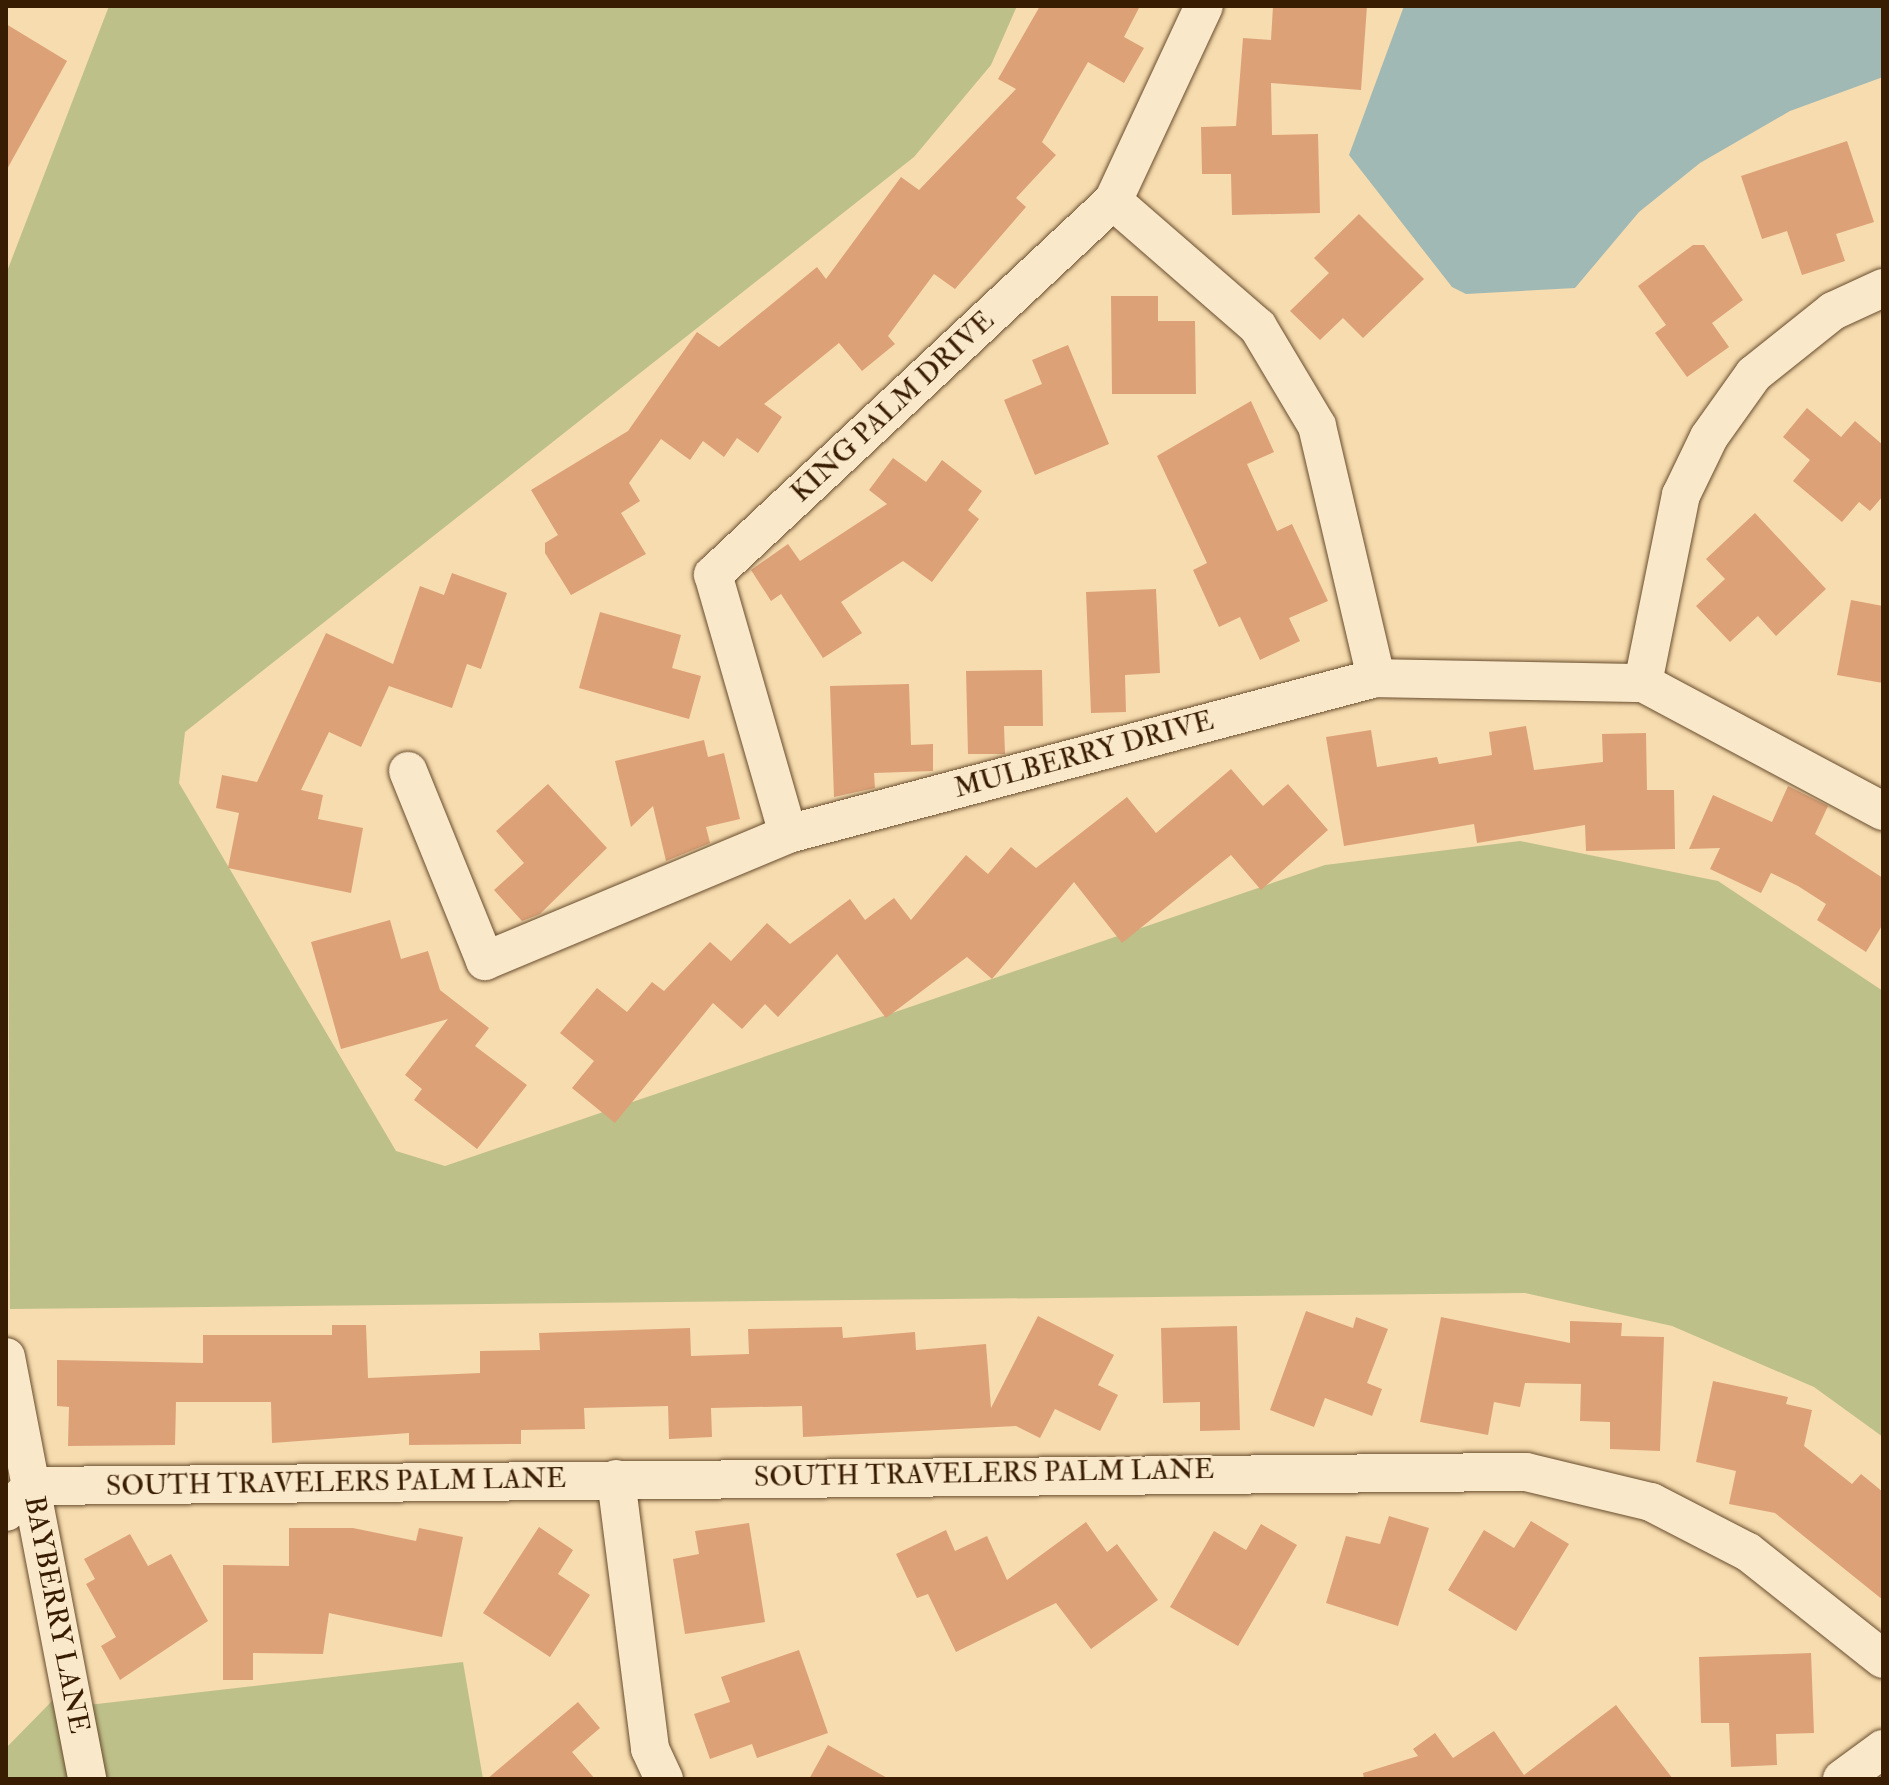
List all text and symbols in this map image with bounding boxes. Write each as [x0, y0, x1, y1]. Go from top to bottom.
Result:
street label: KING PALM DRIVE [785, 304, 1001, 510]
street label: MULBERRY DRIVE [951, 704, 1217, 806]
street label: SOUTH TRAVELERS PALM LANE [753, 1453, 1215, 1495]
street label: SOUTH TRAVELERS PALM LANE [105, 1462, 567, 1504]
street label: BAYBERRY LANE [16, 1493, 96, 1737]

